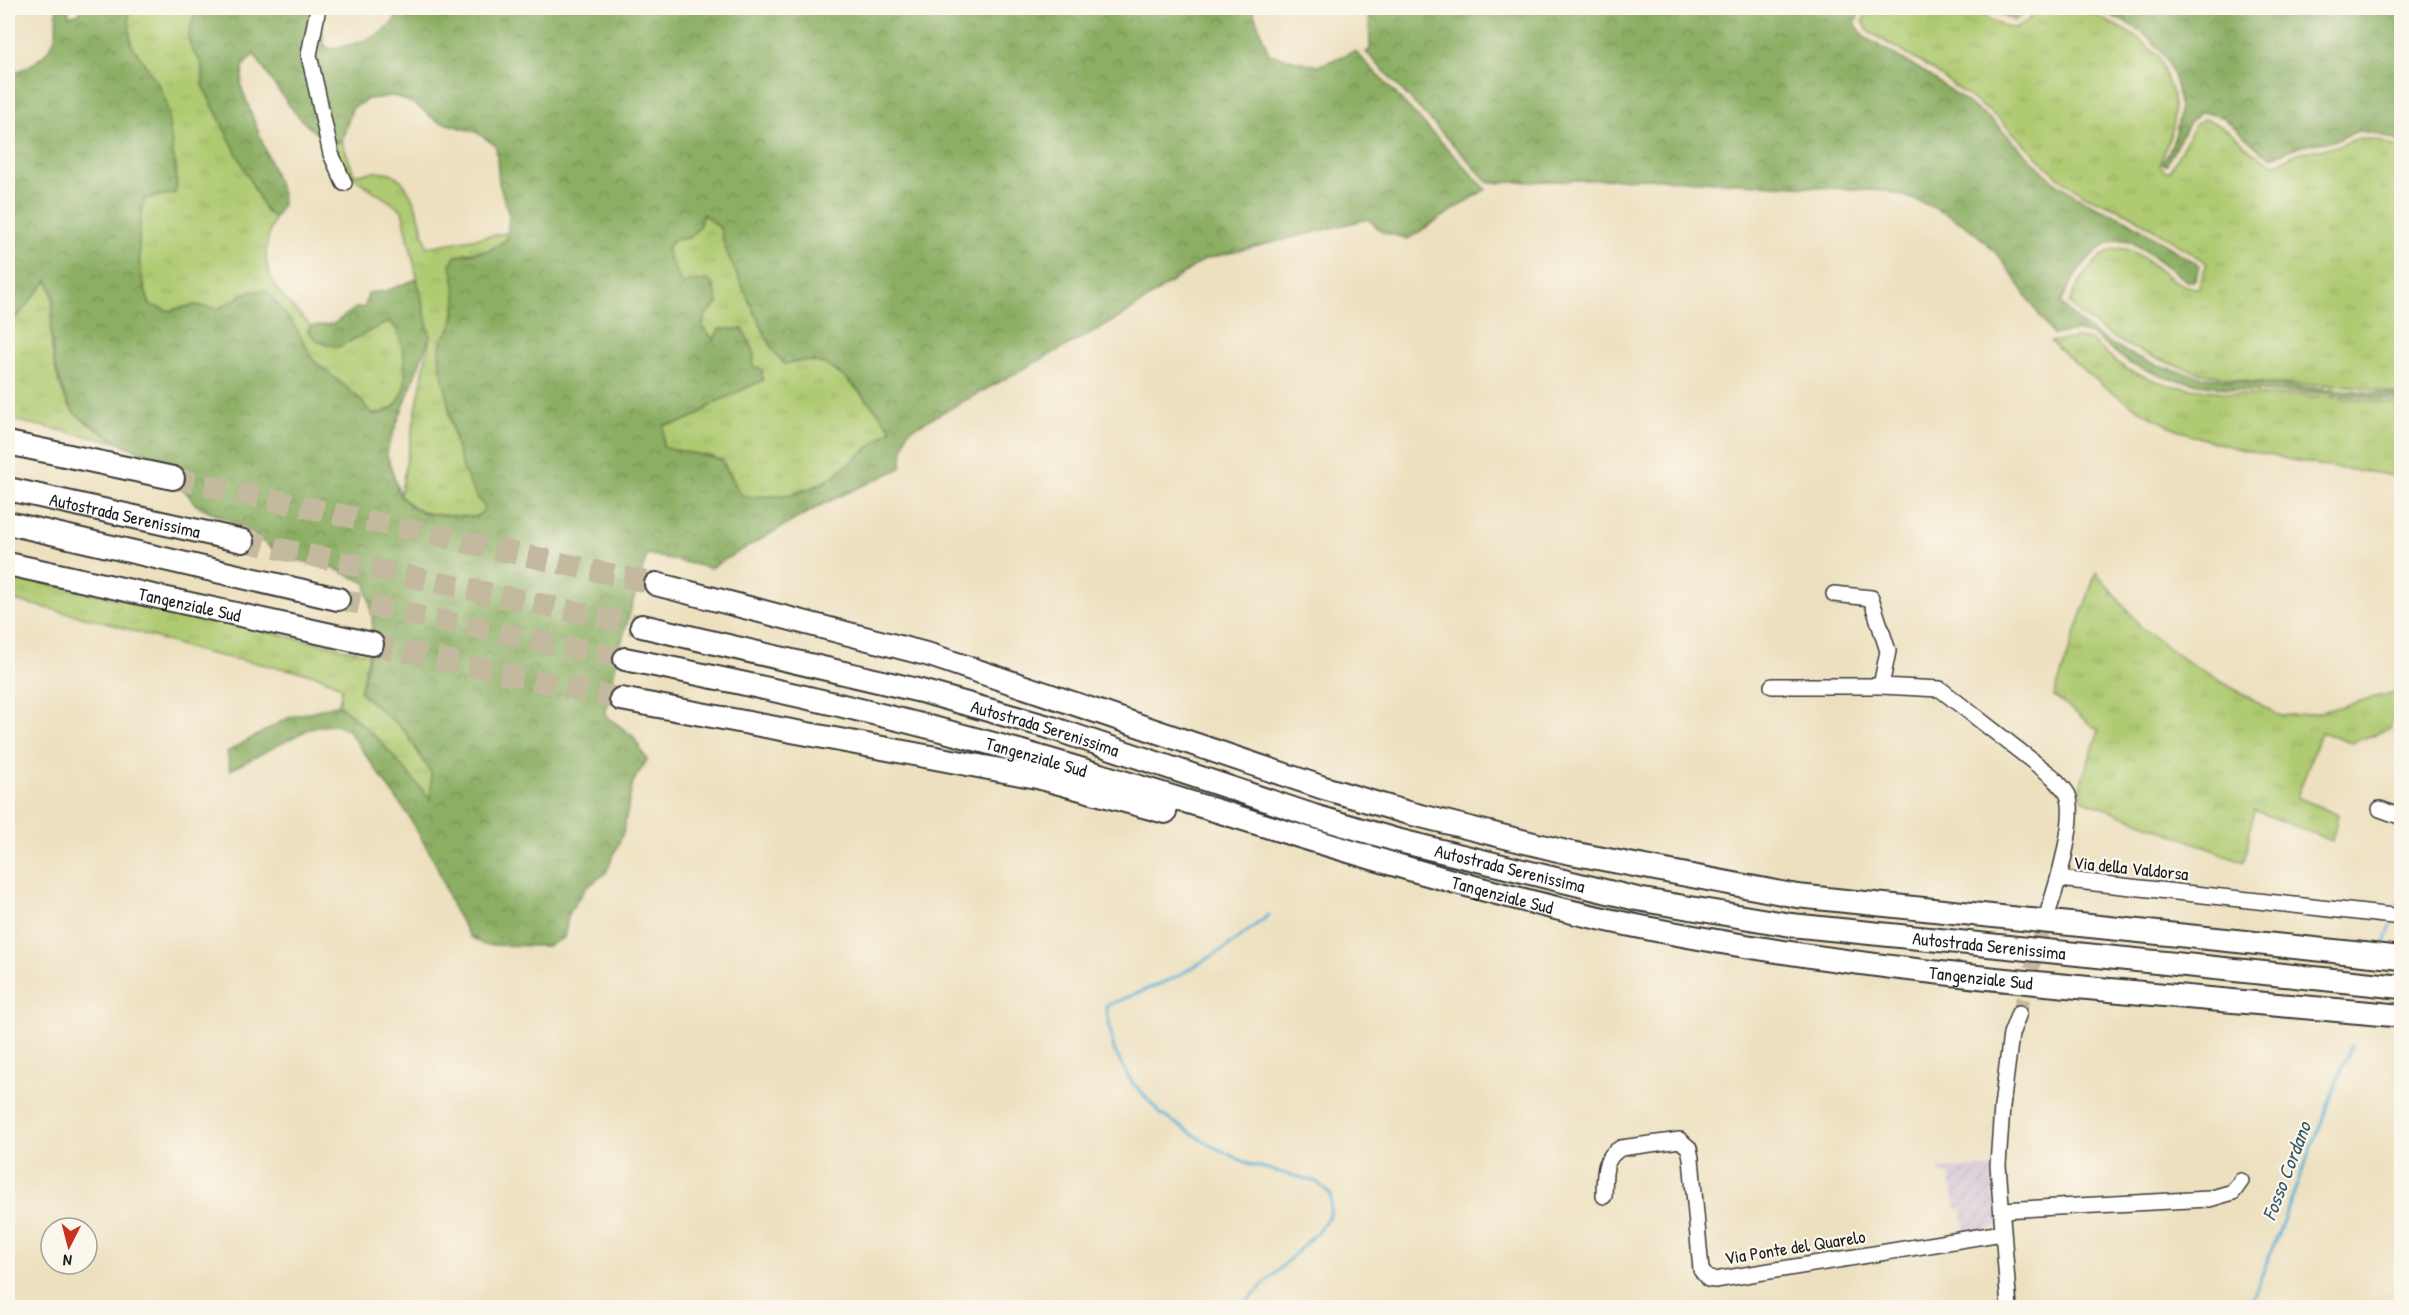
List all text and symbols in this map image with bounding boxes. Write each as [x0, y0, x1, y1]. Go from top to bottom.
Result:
street label: Autostrada Serenissima [47, 486, 203, 544]
street label: Tangenziale Sud [136, 581, 243, 627]
street label: Autostrada Serenissima [968, 693, 1123, 762]
street label: Tangenziale Sud [983, 730, 1090, 783]
street label: Autostrada Serenissima [1433, 838, 1588, 898]
street label: Via della Valdorsa [2072, 850, 2190, 886]
street label: Tangenziale Sud [1449, 869, 1556, 919]
street label: Autostrada Serenissima [1911, 925, 2067, 965]
street label: Tangenziale Sud [1927, 959, 2034, 995]
water label: Fosso Cordano [2255, 1116, 2318, 1224]
north arrow [39, 1216, 99, 1276]
street label: Via Ponte del Quarelo [1723, 1224, 1867, 1270]
text: N [62, 1249, 73, 1272]

